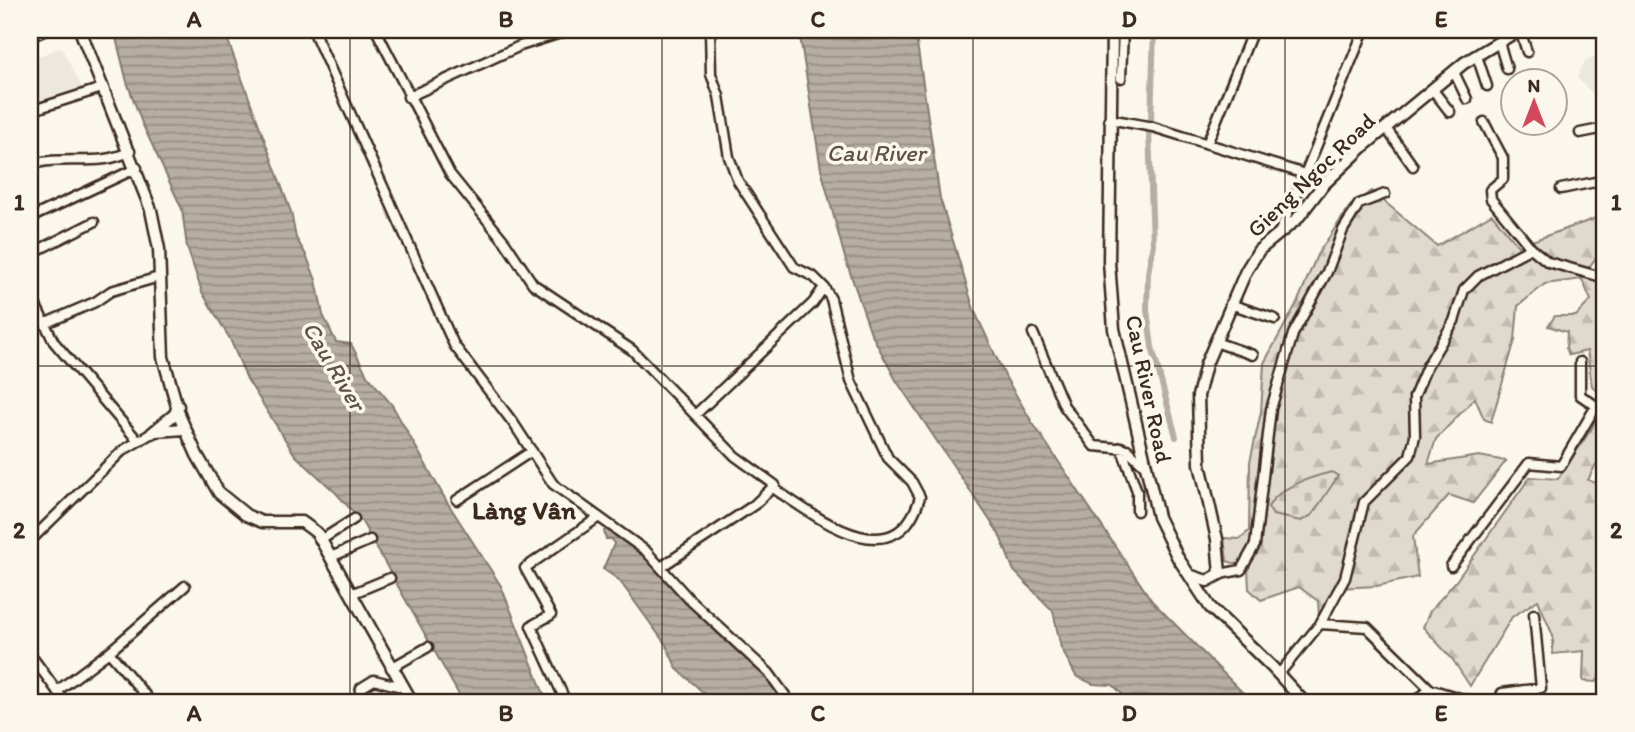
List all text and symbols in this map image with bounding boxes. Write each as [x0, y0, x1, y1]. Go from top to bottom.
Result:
text: A [186, 5, 202, 33]
text: B [499, 5, 514, 33]
text: C [811, 5, 826, 33]
text: D [1121, 5, 1137, 33]
text: E [1435, 5, 1448, 33]
north arrow [1498, 66, 1568, 136]
text: N [1528, 74, 1540, 97]
street label: Gieng Ngoc Road [1241, 107, 1381, 243]
water label: Cau River [826, 138, 928, 167]
text: 1 [14, 188, 25, 216]
text: 1 [1611, 188, 1622, 216]
street label: Cau River Road [1120, 313, 1178, 466]
water label: Cau River [296, 316, 374, 418]
district label: Làng Vân [472, 494, 576, 526]
text: 2 [13, 516, 26, 544]
text: 2 [1610, 516, 1623, 544]
text: A [186, 699, 202, 727]
text: B [499, 699, 514, 727]
text: C [811, 699, 826, 727]
text: D [1121, 699, 1137, 727]
text: E [1435, 699, 1448, 727]

